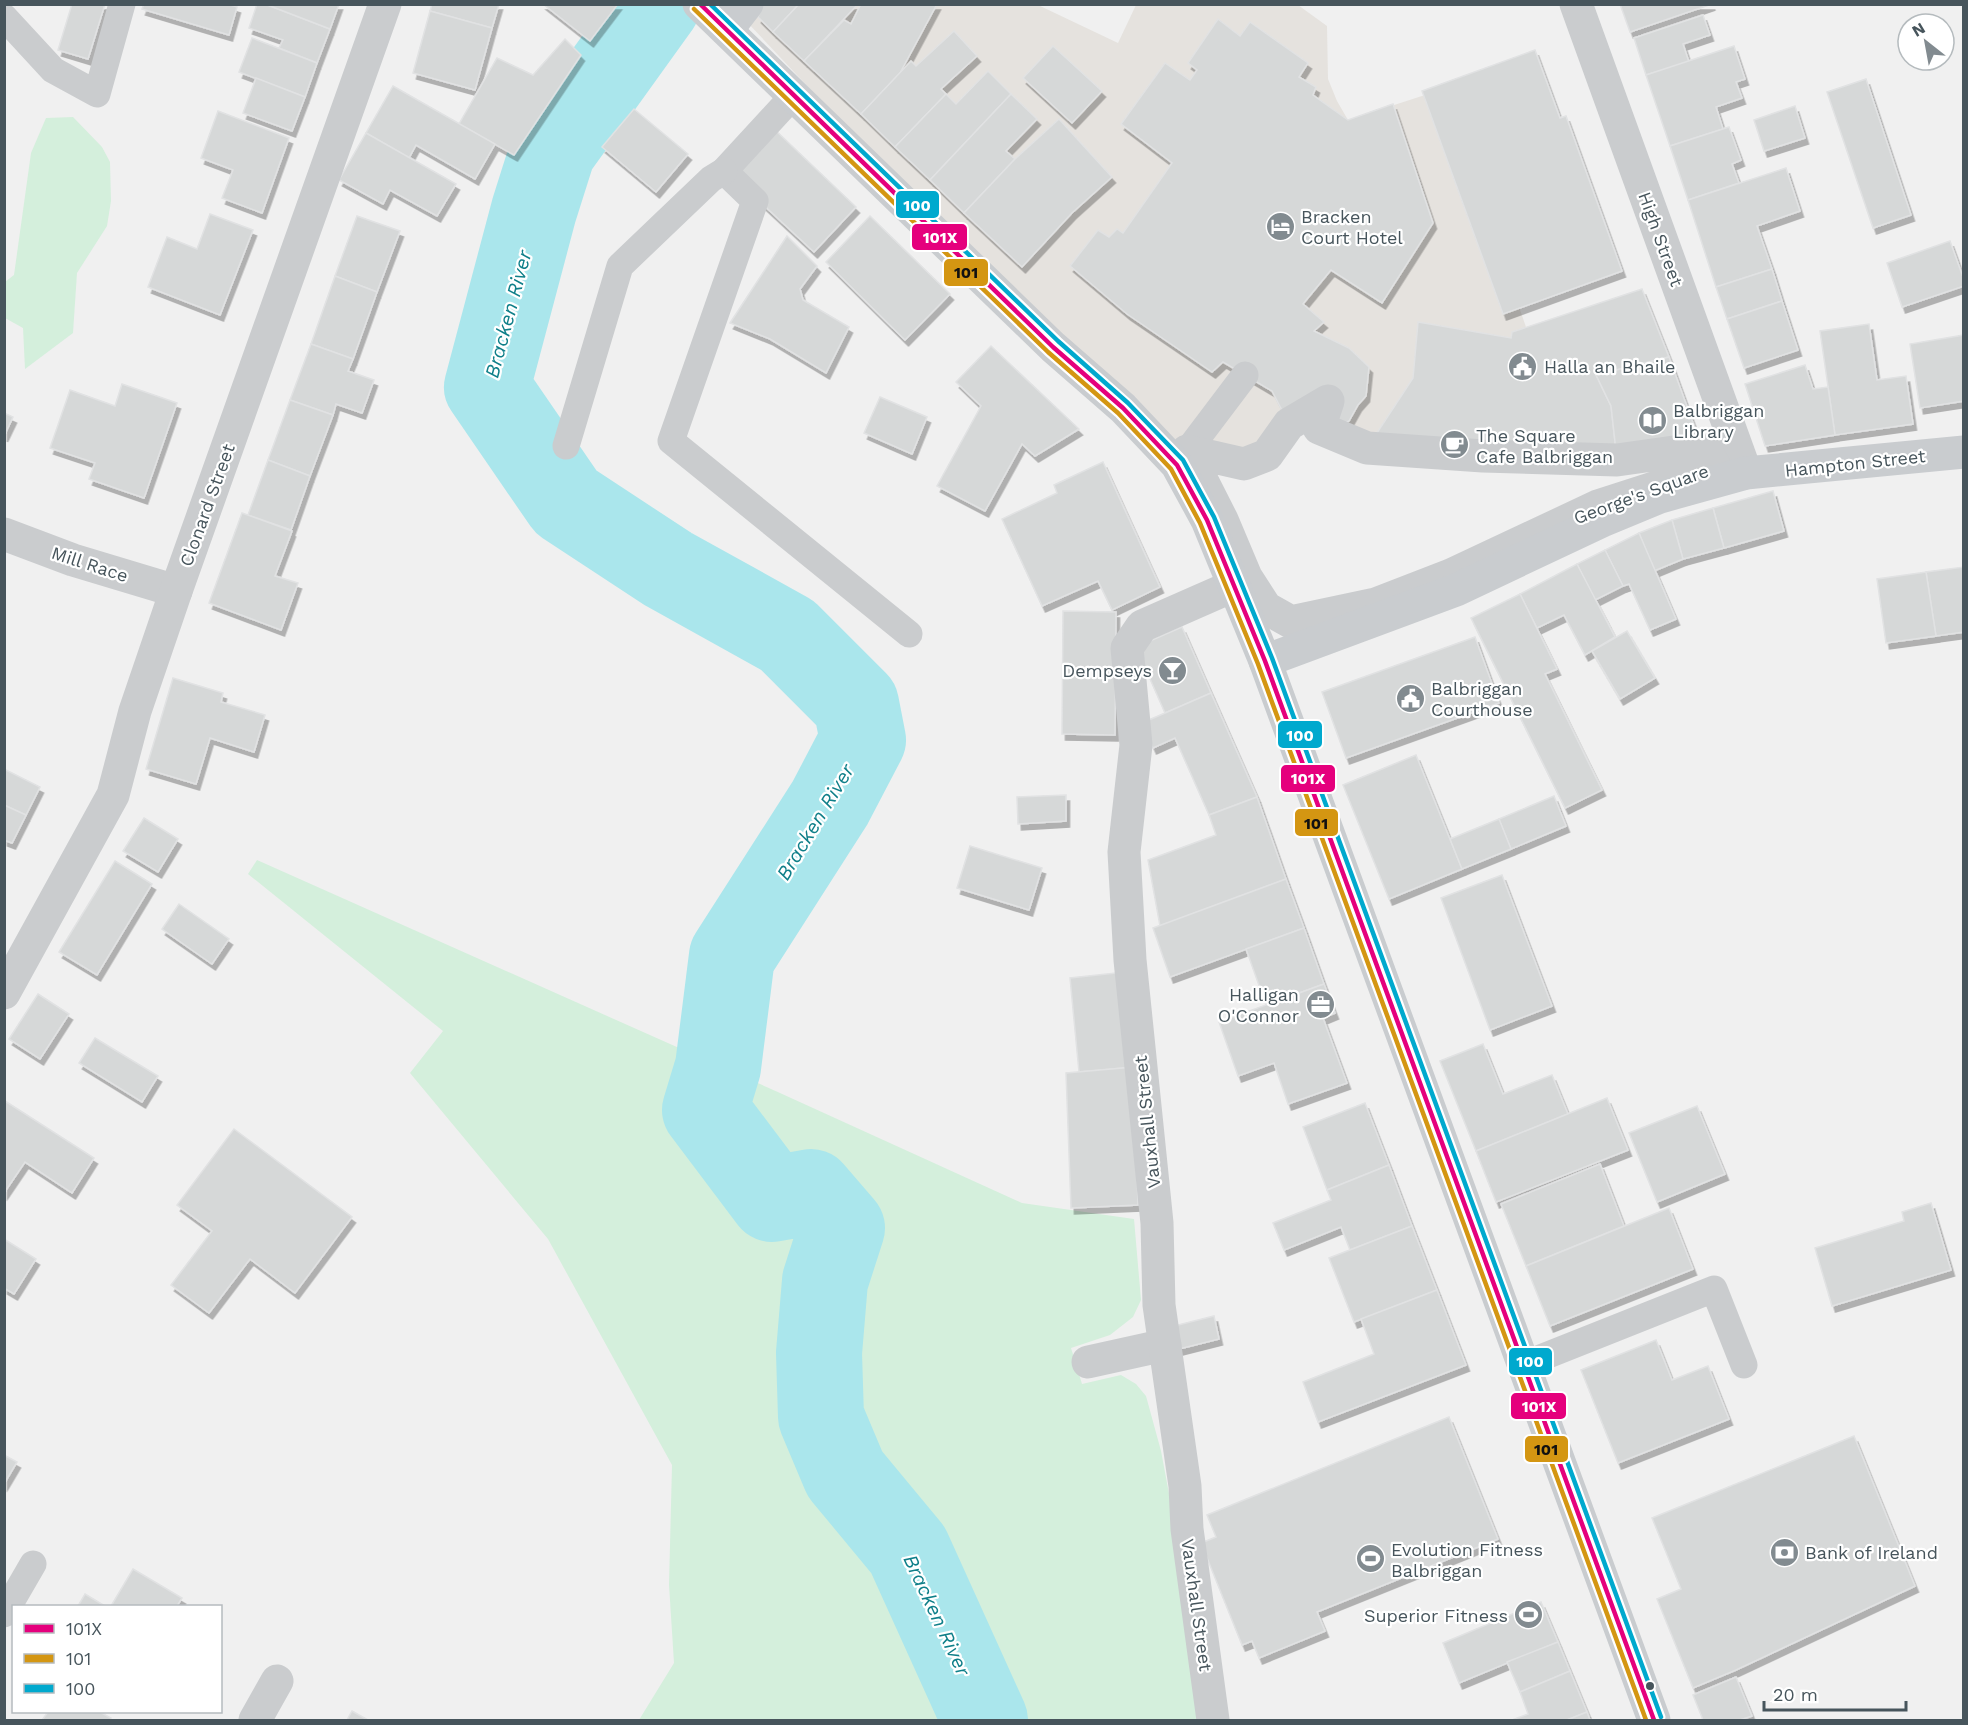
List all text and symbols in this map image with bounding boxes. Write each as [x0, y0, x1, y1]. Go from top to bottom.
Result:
north arrow [1896, 12, 1956, 72]
text: N [1909, 18, 1929, 41]
street label: High Street [1634, 189, 1688, 290]
line badge: 100 [895, 190, 940, 219]
text: 100 [903, 196, 931, 215]
place label: Bracken Court Hotel [1301, 206, 1403, 248]
hotel icon: Bracken Court Hotel [1264, 210, 1296, 242]
line badge: 101X [911, 223, 968, 251]
text: 101X [923, 228, 958, 247]
water label: Bracken River [479, 246, 537, 381]
line badge: 101 [943, 258, 989, 287]
text: 101 [954, 263, 978, 282]
public building icon: Halla an Bhaile [1507, 350, 1539, 382]
place label: Halla an Bhaile [1544, 356, 1675, 377]
place label: Balbriggan Library [1673, 400, 1764, 442]
library icon: Balbriggan Library [1636, 404, 1668, 436]
place label: The Square Cafe Balbriggan [1476, 425, 1613, 467]
cafe icon: The Square Cafe Balbriggan [1439, 429, 1471, 461]
street label: Clonard Street [175, 441, 239, 569]
street label: Hampton Street [1784, 445, 1927, 481]
street label: George's Square [1571, 460, 1711, 528]
street label: Mill Race [49, 542, 131, 586]
bar icon: Dempseys [1157, 654, 1189, 686]
place label: Dempseys [1062, 660, 1152, 681]
place label: Balbriggan Courthouse [1431, 678, 1533, 720]
public building icon: Balbriggan Courthouse [1394, 682, 1426, 714]
line badge: 100 [1277, 720, 1323, 749]
text: 100 [1286, 726, 1314, 745]
water label: Bracken River [771, 758, 860, 884]
line badge: 101X [1280, 764, 1336, 793]
text: 101X [1291, 769, 1326, 788]
line badge: 101 [1294, 808, 1339, 837]
text: 101 [1304, 814, 1328, 833]
place label: Halligan O'Connor [1218, 984, 1299, 1026]
office icon: Halligan O'Connor [1304, 988, 1336, 1020]
street label: Vauxhall Street [1130, 1054, 1164, 1189]
line badge: 100 [1508, 1347, 1553, 1376]
text: 100 [1516, 1352, 1544, 1371]
line badge: 101X [1510, 1392, 1567, 1420]
text: 101X [1522, 1397, 1557, 1416]
line badge: 101 [1524, 1435, 1569, 1463]
text: 101 [1534, 1440, 1558, 1459]
bank icon: Bank of Ireland [1768, 1536, 1800, 1568]
street label: Vauxhall Street [1177, 1537, 1217, 1673]
place label: Evolution Fitness Balbriggan [1391, 1539, 1543, 1581]
place label: Bank of Ireland [1805, 1542, 1938, 1563]
sports icon: Evolution Fitness Balbriggan [1354, 1543, 1386, 1575]
water label: Bracken River [898, 1550, 976, 1681]
sports icon: Superior Fitness [1513, 1599, 1545, 1631]
legend [12, 1605, 222, 1713]
place label: Superior Fitness [1364, 1605, 1508, 1626]
text: 101X [66, 1618, 102, 1639]
text: 101 [66, 1648, 91, 1669]
scale bar [1764, 1674, 1906, 1712]
text: 100 [66, 1678, 95, 1699]
unlabelled marker [1644, 1680, 1656, 1692]
text: 20 m [1773, 1684, 1818, 1705]

